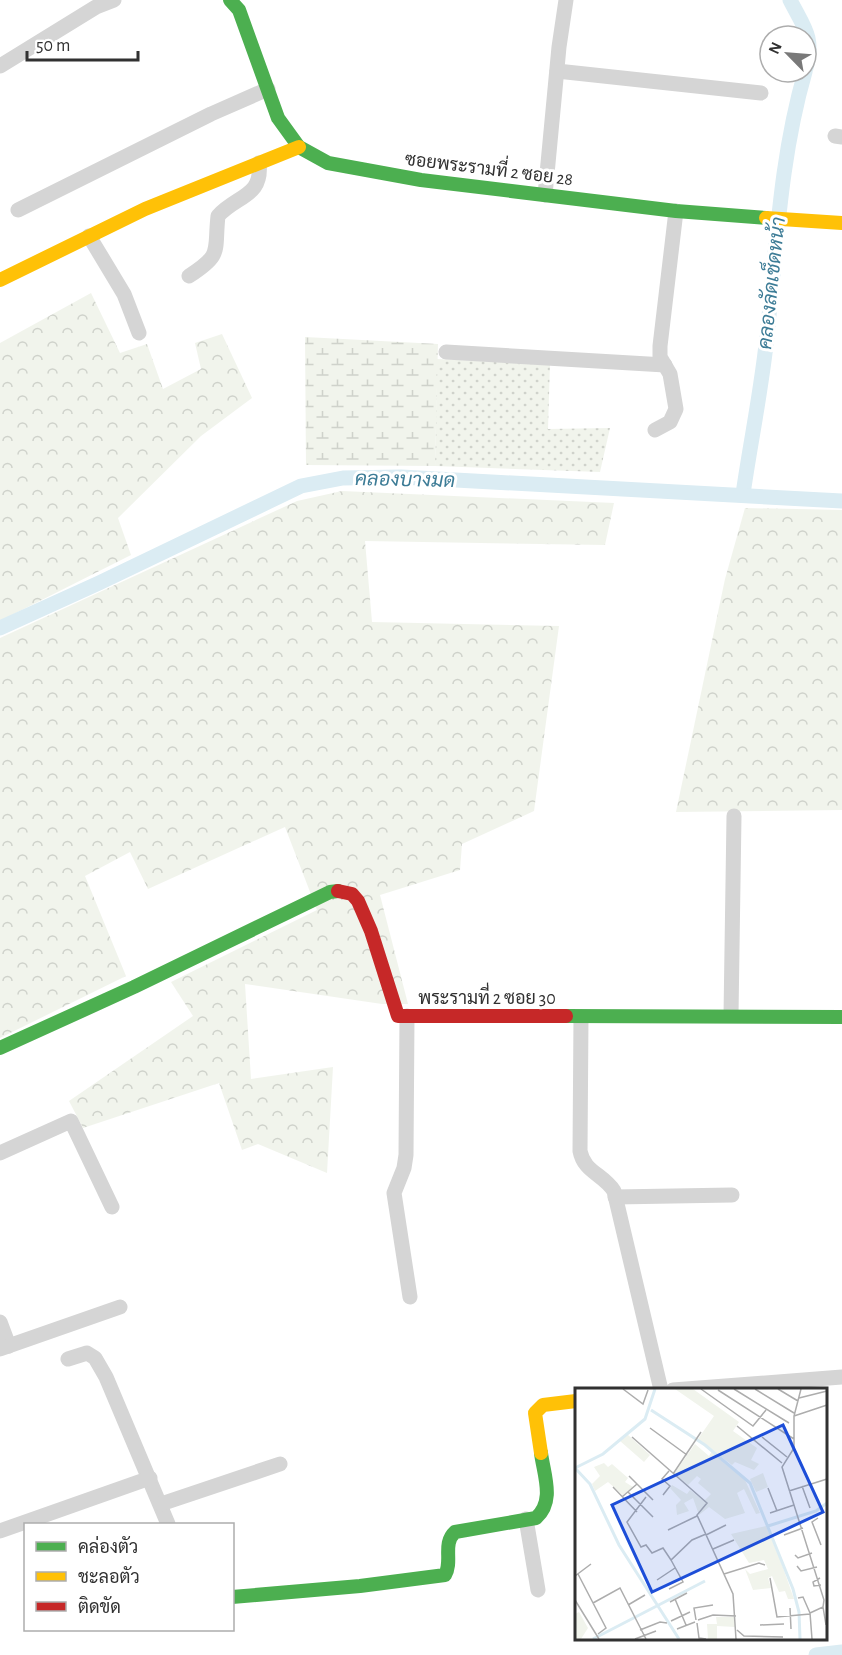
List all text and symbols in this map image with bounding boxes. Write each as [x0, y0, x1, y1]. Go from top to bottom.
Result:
scale bar [27, 24, 138, 62]
north arrow [758, 24, 818, 84]
text: 50 m [36, 37, 70, 55]
text: N [766, 40, 785, 57]
street label: ซอยพระรามที่ 2 ซอย 28 [404, 143, 575, 189]
water label: คลองลัดเช็ดหน้า [749, 215, 789, 350]
water label: คลองบางมด [355, 469, 455, 491]
street label: พระรามที่ 2 ซอย 30 [418, 982, 556, 1008]
inset map [575, 1388, 827, 1640]
legend [24, 1523, 234, 1631]
text: คล่องตัว [78, 1535, 138, 1557]
text: ชะลอตัว [78, 1566, 140, 1587]
text: ติดขัด [78, 1596, 121, 1617]

